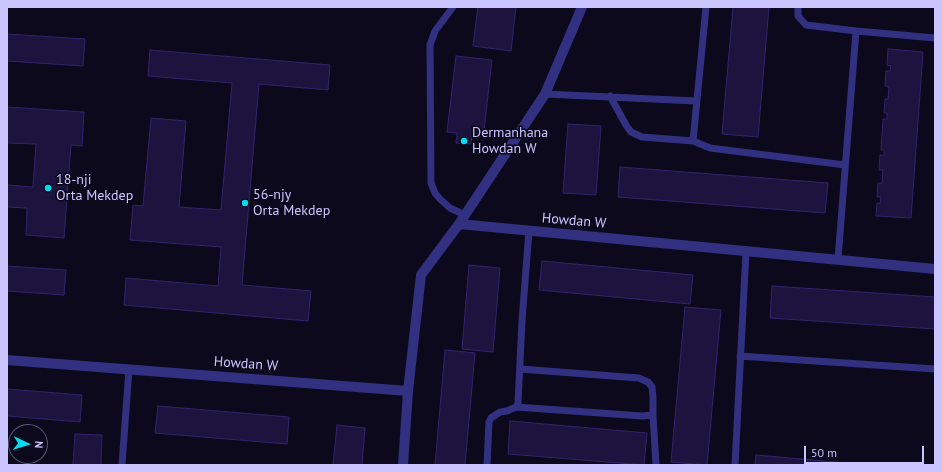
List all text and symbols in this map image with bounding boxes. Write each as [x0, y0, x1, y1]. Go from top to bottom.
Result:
place label: Dermanhana Howdan W [472, 125, 548, 158]
marker: Dermanhana Howdan W [459, 136, 469, 146]
place label: 18-nji Orta Mekdep [56, 172, 133, 204]
marker: 18-nji Orta Mekdep [43, 183, 53, 193]
place label: 56-njy Orta Mekdep [253, 187, 330, 220]
marker: 56-njy Orta Mekdep [240, 198, 250, 208]
street label: Howdan W [541, 210, 607, 232]
street label: Howdan W [213, 353, 279, 375]
north arrow [8, 424, 48, 464]
scale bar [806, 438, 926, 464]
text: N [32, 441, 46, 449]
text: 50 m [811, 445, 837, 460]

